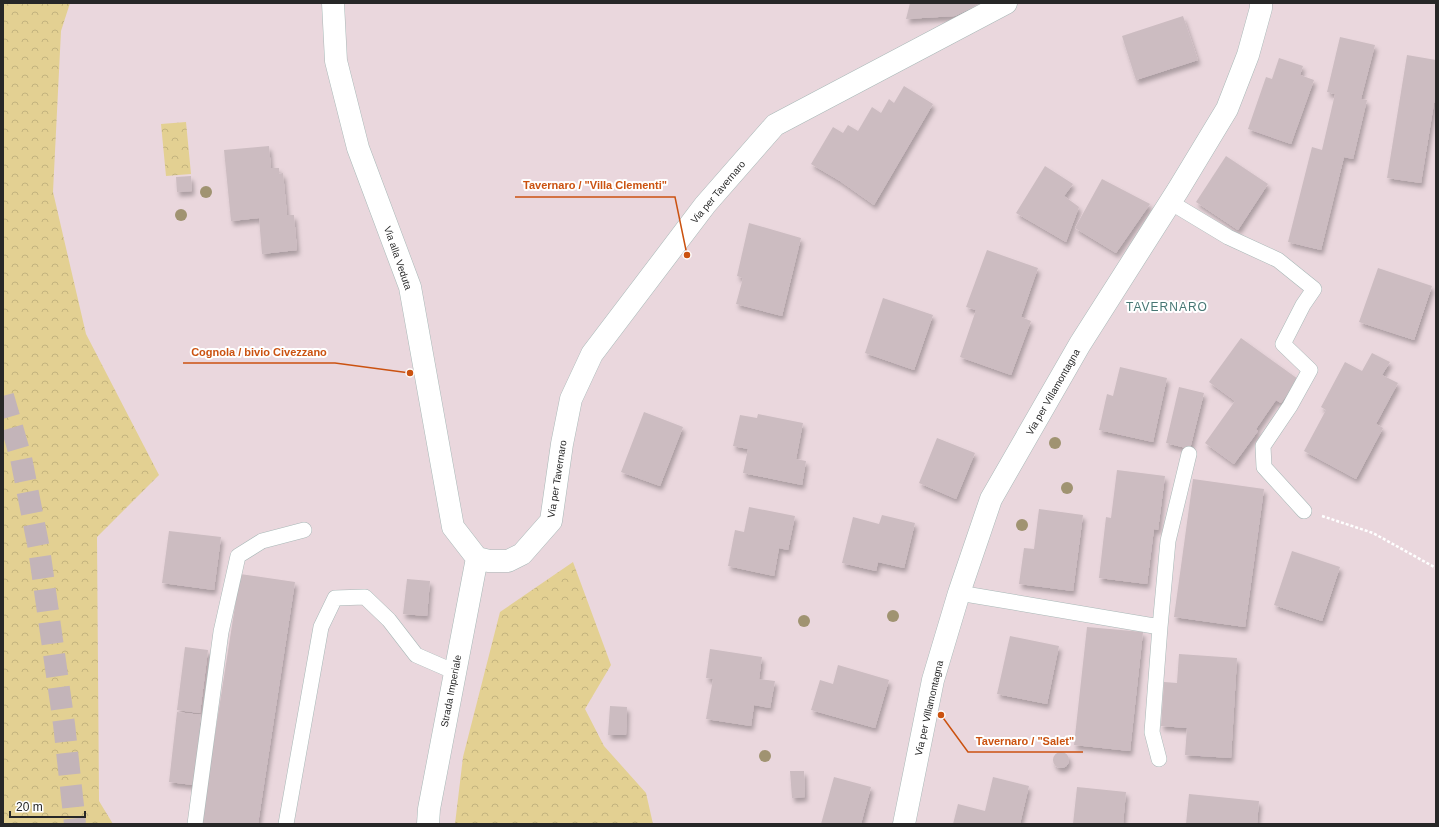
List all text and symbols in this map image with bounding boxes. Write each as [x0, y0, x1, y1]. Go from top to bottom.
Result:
street label: Via per Tavernaro [689, 158, 748, 226]
callout: Tavernaro / "Villa Clementi" [515, 174, 675, 197]
text: Tavernaro / "Villa Clementi" [523, 179, 667, 191]
street label: Via alla Veduta [382, 225, 414, 292]
district label: TAVERNARO [1126, 300, 1208, 314]
callout: Cognola / bivio Civezzano [183, 340, 335, 363]
text: Cognola / bivio Civezzano [191, 346, 327, 358]
street label: Via per Villamontagna [1024, 347, 1082, 437]
street label: Via per Tavernaro [545, 439, 569, 519]
street label: Strada Imperiale [439, 654, 463, 728]
street label: Via per Villamontagna [913, 659, 945, 757]
callout: Tavernaro / "Salet" [968, 729, 1083, 752]
text: Tavernaro / "Salet" [976, 735, 1074, 747]
scale bar [10, 793, 85, 819]
text: 20 m [16, 800, 43, 814]

